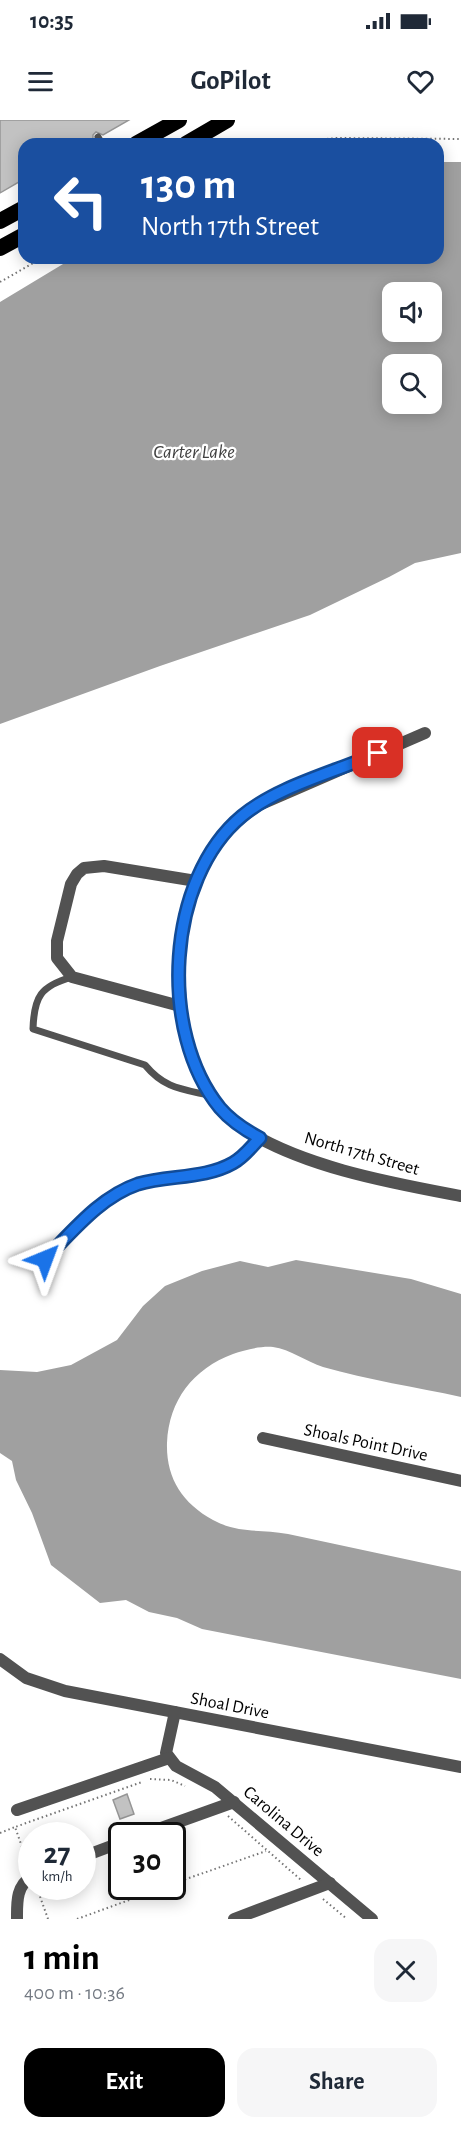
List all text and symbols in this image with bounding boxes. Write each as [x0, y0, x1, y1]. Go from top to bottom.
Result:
text: 10:35 [30, 10, 73, 32]
icon: menu [24, 65, 57, 98]
icon: heart [404, 65, 437, 98]
text: GoPilot [190, 67, 271, 94]
icon: left [42, 162, 120, 240]
text: 130 m [141, 164, 236, 206]
text: North 17th Street [141, 213, 319, 240]
map controls [382, 282, 442, 414]
button: sound [382, 282, 442, 342]
button: search [382, 354, 442, 414]
water label: Carter Lake [153, 442, 235, 462]
pin [352, 727, 403, 778]
icon: arrive [361, 736, 394, 769]
street label: North 17th Street [302, 1129, 421, 1179]
position arrow [13, 1227, 77, 1291]
street label: Shoals Point Drive [302, 1421, 429, 1465]
street label: Shoal Drive [189, 1690, 271, 1722]
street label: Carolina Drive [240, 1783, 327, 1860]
speed limit sign: 30 [108, 1822, 186, 1900]
text: 27 [43, 1839, 71, 1869]
text: km/h [42, 1869, 72, 1884]
button: close [374, 1939, 437, 2002]
text: 1 min [24, 1940, 100, 1976]
text: 400 m · 10:36 [24, 1983, 125, 2003]
button: Exit [24, 2048, 225, 2117]
button: Share [237, 2048, 437, 2117]

